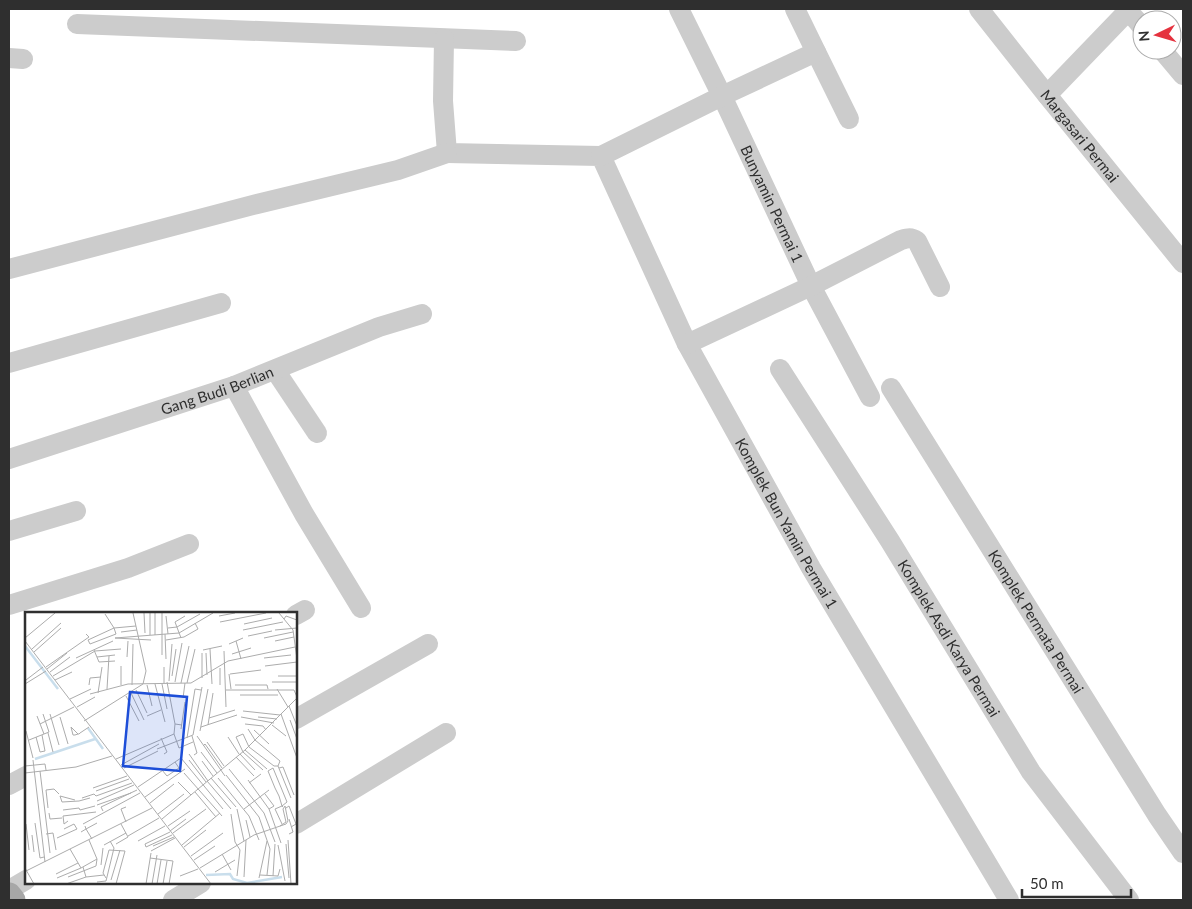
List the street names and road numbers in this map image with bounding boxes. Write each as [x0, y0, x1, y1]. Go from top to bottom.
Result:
street label: Margasari Permai [1037, 86, 1123, 186]
street label: Bunyamin Permai 1 [737, 142, 808, 265]
street label: Gang Budi Berlian [158, 362, 276, 418]
street label: Komplek Bun Yamin Permai 1 [732, 435, 842, 612]
street label: Komplek Permata Permai [985, 546, 1088, 696]
street label: Komplek Asdi Karya Permai [895, 556, 1004, 720]

